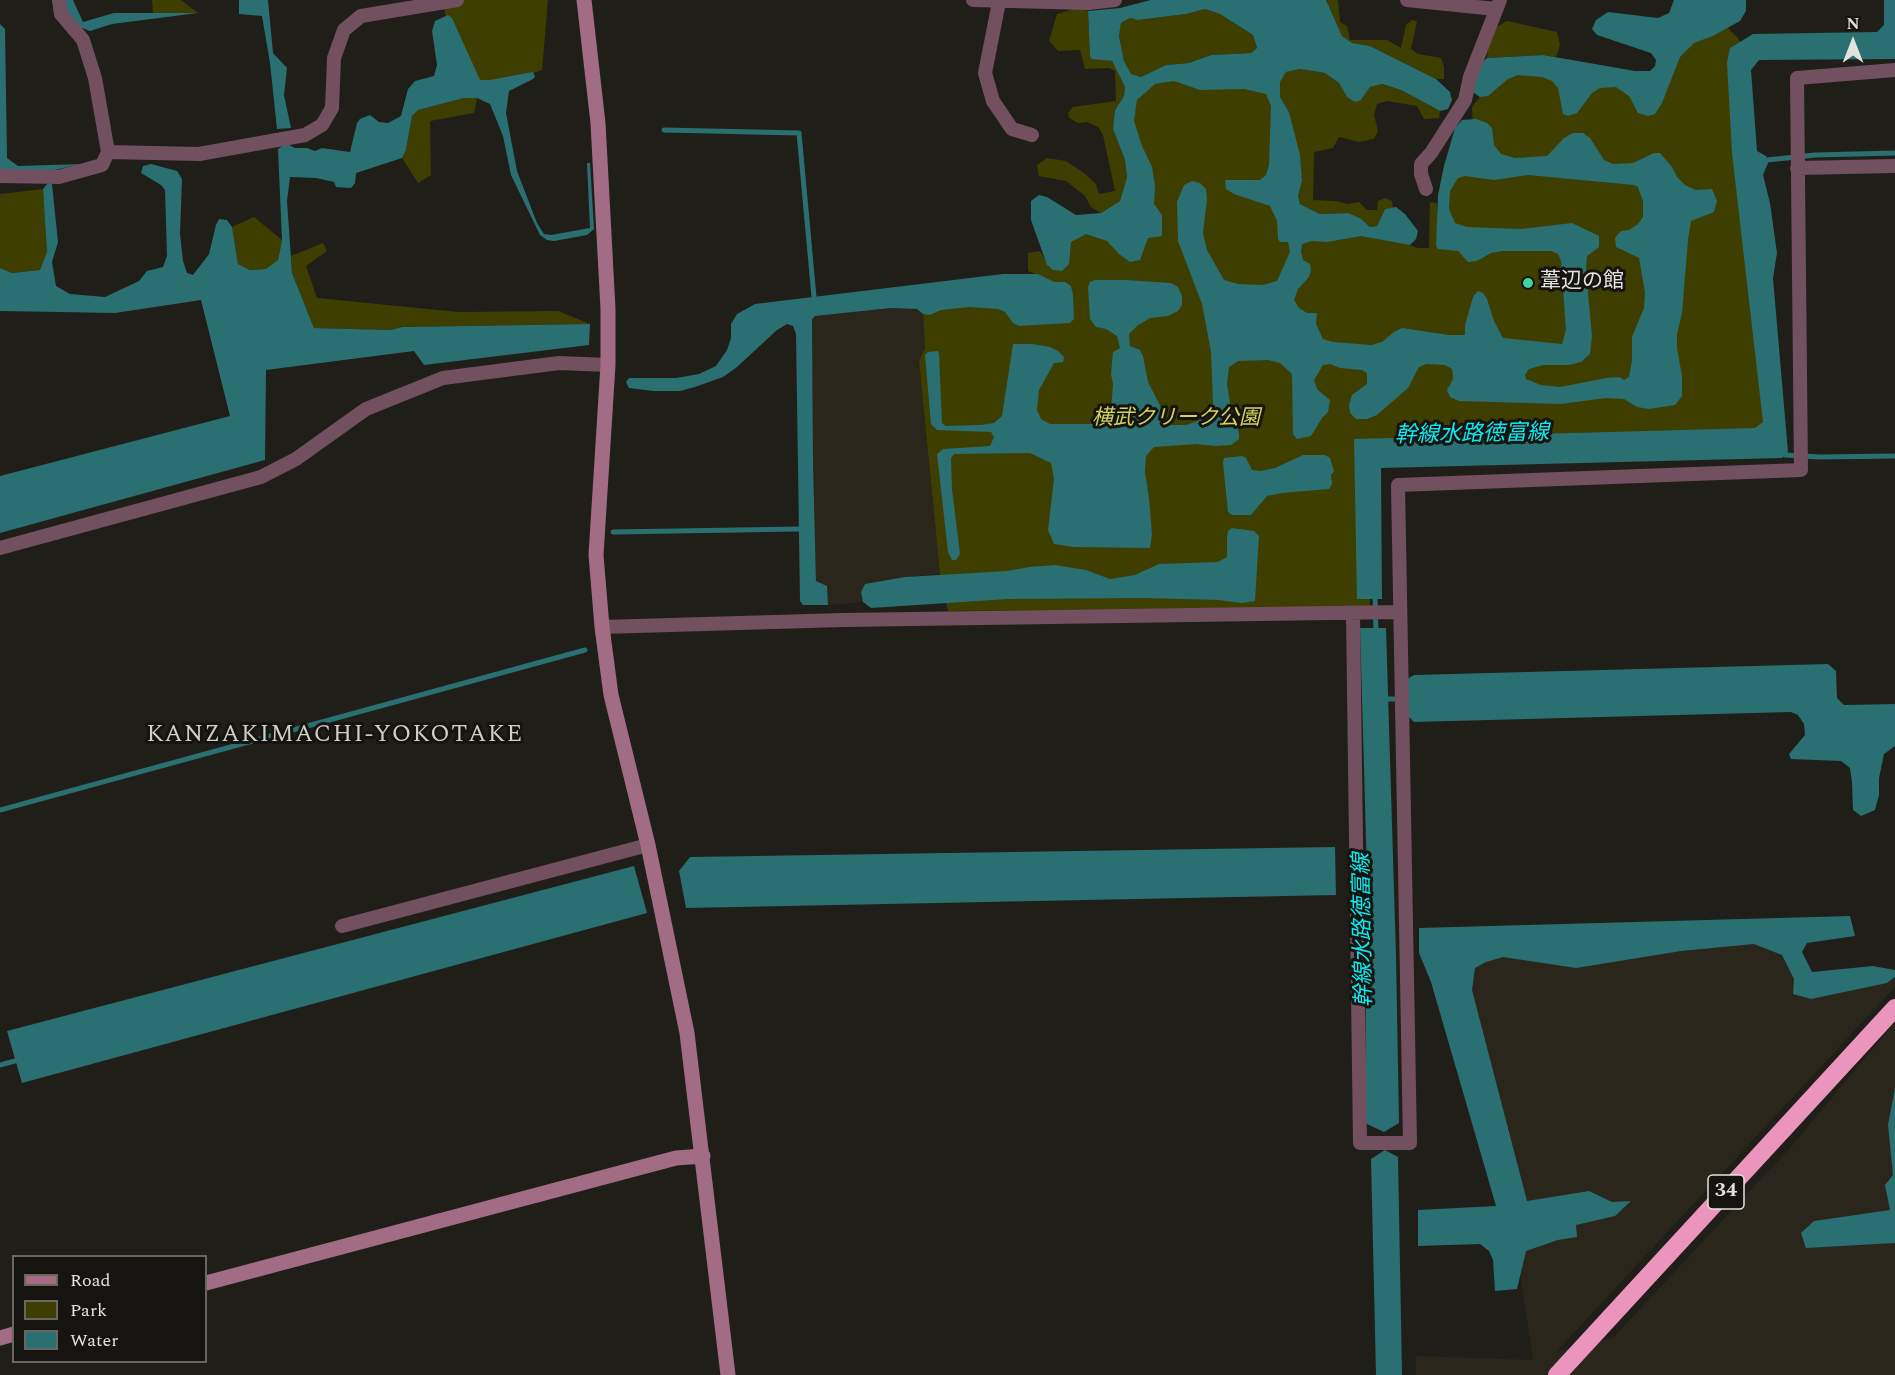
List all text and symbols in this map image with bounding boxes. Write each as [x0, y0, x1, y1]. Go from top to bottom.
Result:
north arrow [1823, 12, 1883, 72]
text: N [1846, 12, 1860, 36]
place label: 葦辺の館 [1540, 270, 1624, 296]
marker: 葦辺の館 [1521, 276, 1535, 290]
park label: 横武クリーク公園 [1092, 407, 1260, 433]
water label: 幹線水路徳富線 [1395, 421, 1549, 451]
district label: KANZAKIMACHI-YOKOTAKE [146, 722, 524, 750]
water label: 幹線水路徳富線 [1350, 853, 1380, 1007]
road number: 34 [1708, 1175, 1744, 1209]
legend [12, 1255, 207, 1363]
text: Road [70, 1267, 111, 1294]
text: Park [70, 1297, 107, 1324]
text: Water [70, 1327, 118, 1354]

